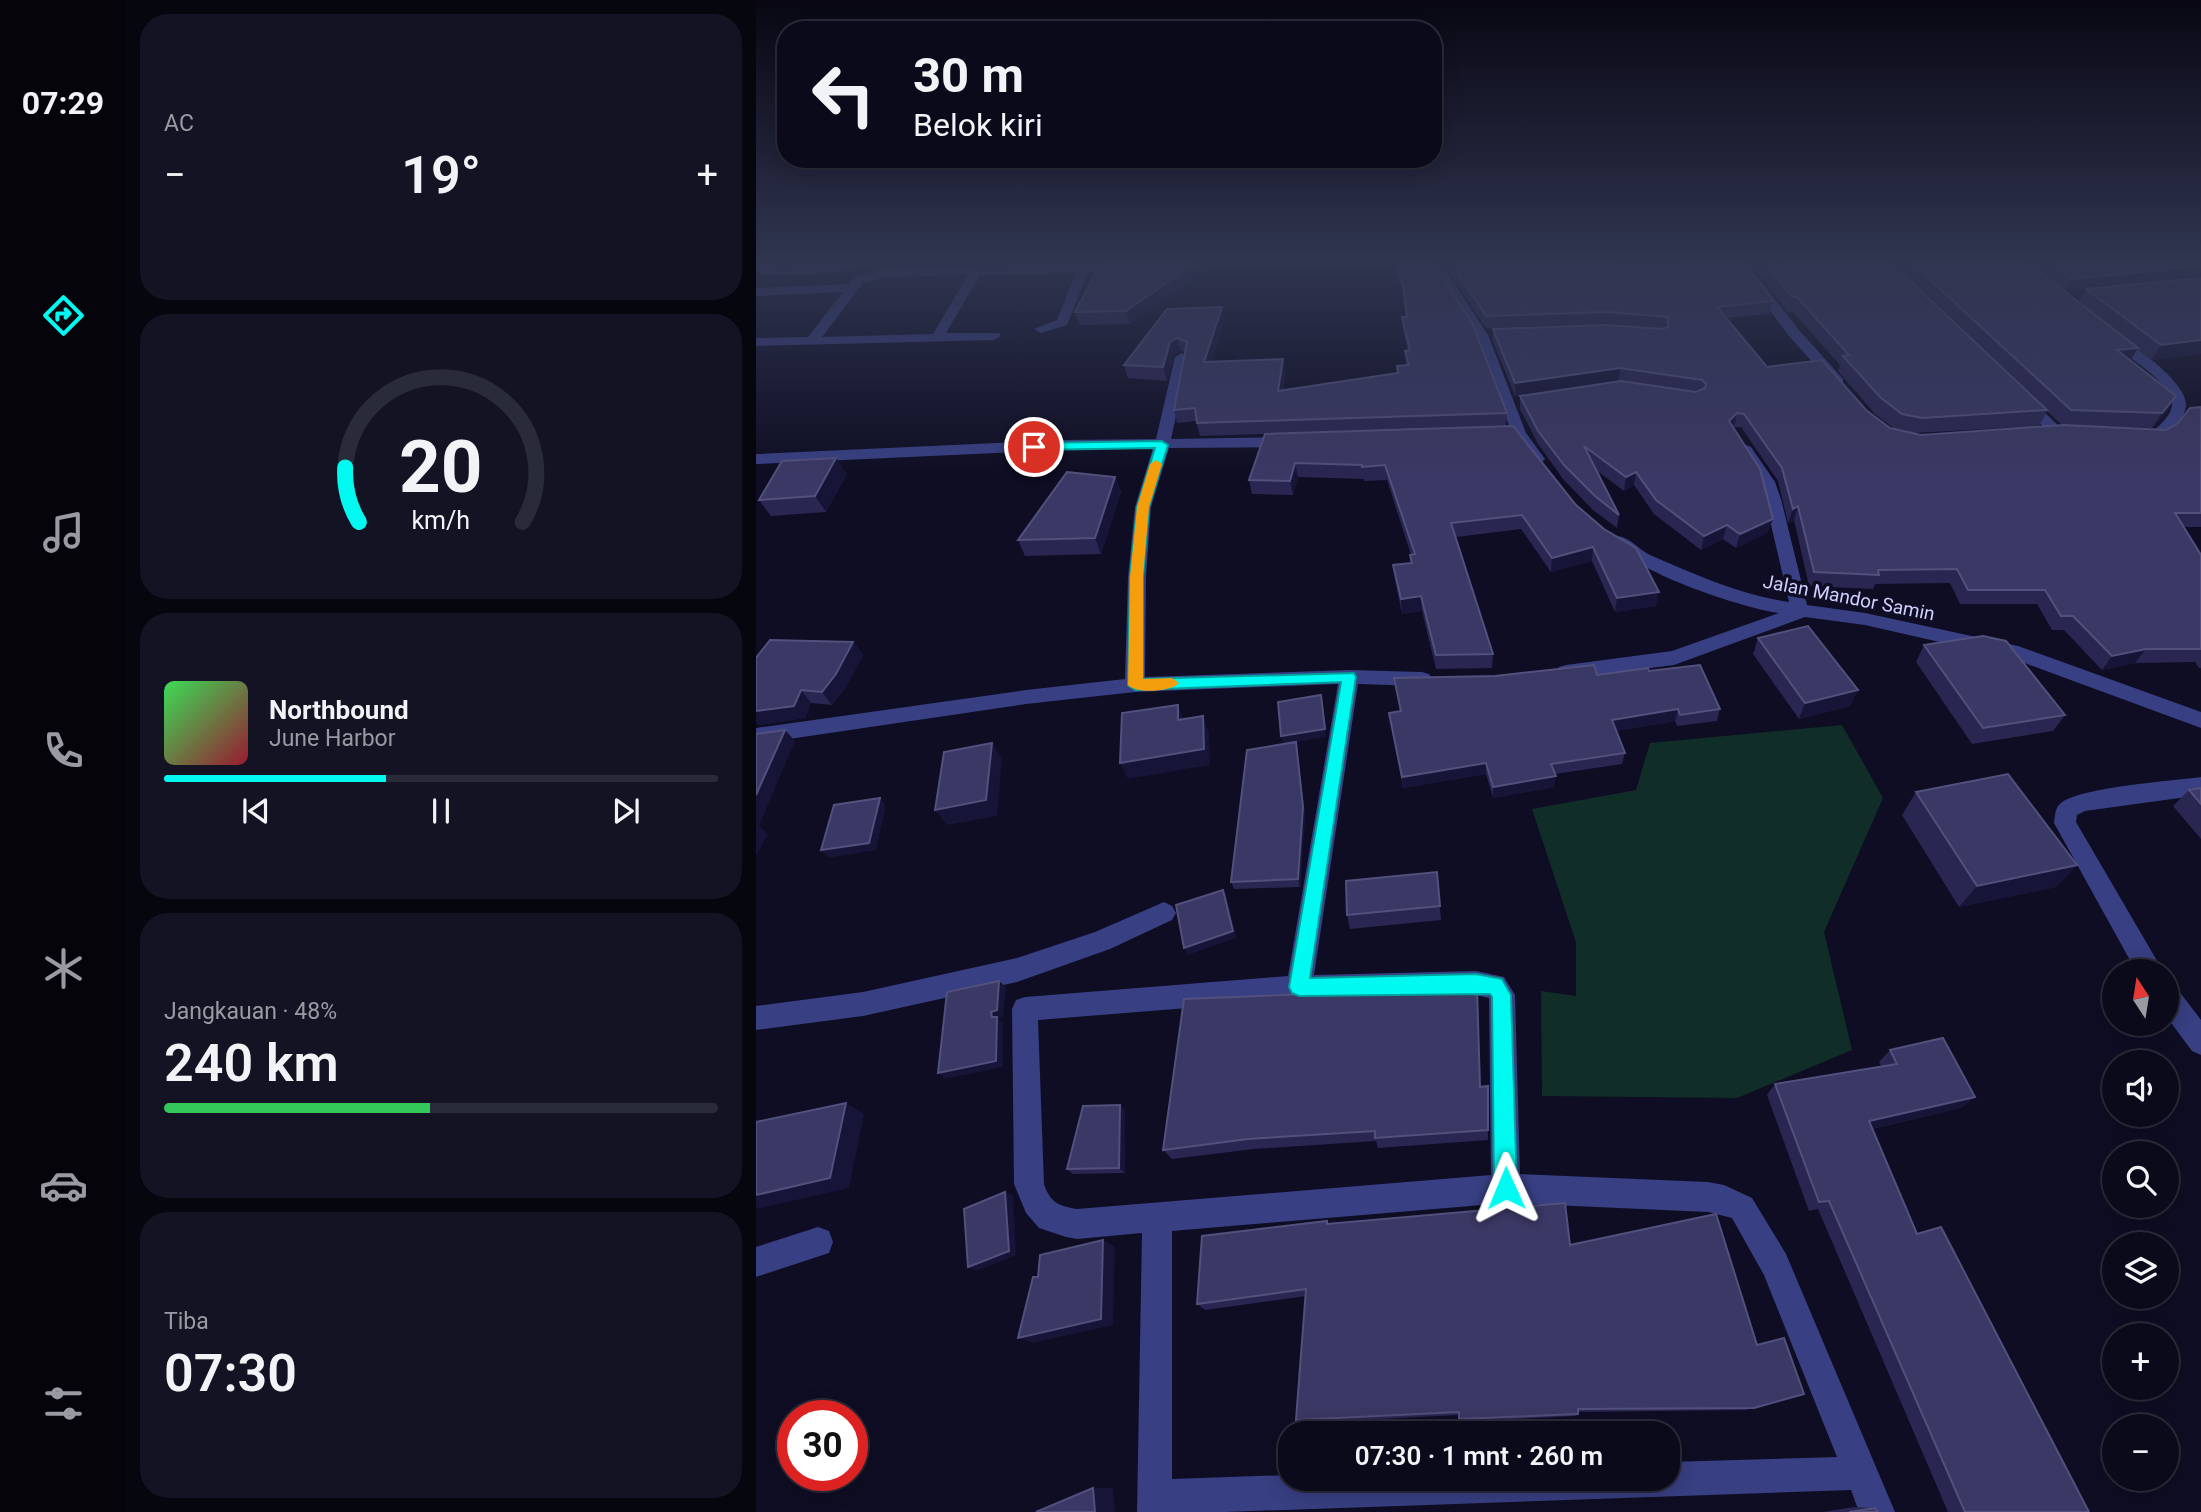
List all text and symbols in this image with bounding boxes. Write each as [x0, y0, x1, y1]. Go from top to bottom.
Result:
text: 30 m [913, 47, 1024, 104]
icon: left [798, 49, 889, 140]
text: 07:29 [22, 84, 104, 122]
text: Belok kiri [913, 106, 1043, 144]
text: AC [164, 110, 194, 137]
text: 19° [401, 145, 481, 206]
text: − [164, 153, 186, 197]
text: + [696, 153, 718, 197]
icon: directions [39, 291, 88, 340]
pin [1004, 417, 1064, 477]
text: 20 [399, 425, 483, 511]
icon: arrive [1015, 428, 1053, 466]
text: km/h [412, 506, 470, 535]
icon: music [39, 508, 88, 557]
street label: Jalan Mandor Samin [1761, 570, 1937, 625]
text: Northbound [269, 695, 409, 725]
text: June Harbor [269, 725, 396, 752]
icon: phone [39, 726, 88, 775]
icon: previous [237, 792, 275, 830]
icon: pause [422, 792, 460, 830]
icon: next [607, 792, 645, 830]
icon: climate [39, 944, 88, 993]
north arrow [2102, 959, 2179, 1036]
map controls [2102, 959, 2179, 1491]
text: Jangkauan · 48% [164, 998, 337, 1025]
text: 240 km [164, 1033, 339, 1094]
button: sound [2102, 1050, 2179, 1127]
button: search [2102, 1141, 2179, 1218]
position arrow [1469, 1151, 1543, 1225]
icon: car [39, 1161, 88, 1210]
button: layers [2102, 1232, 2179, 1309]
text: Tiba [164, 1308, 209, 1335]
button: + [2102, 1323, 2179, 1400]
text: 07:30 [164, 1343, 297, 1404]
icon: filters [39, 1379, 88, 1428]
speed limit sign: 30 [777, 1400, 868, 1491]
button: − [2102, 1414, 2179, 1491]
text: 07:30 · 1 mnt · 260 m [1355, 1441, 1603, 1471]

